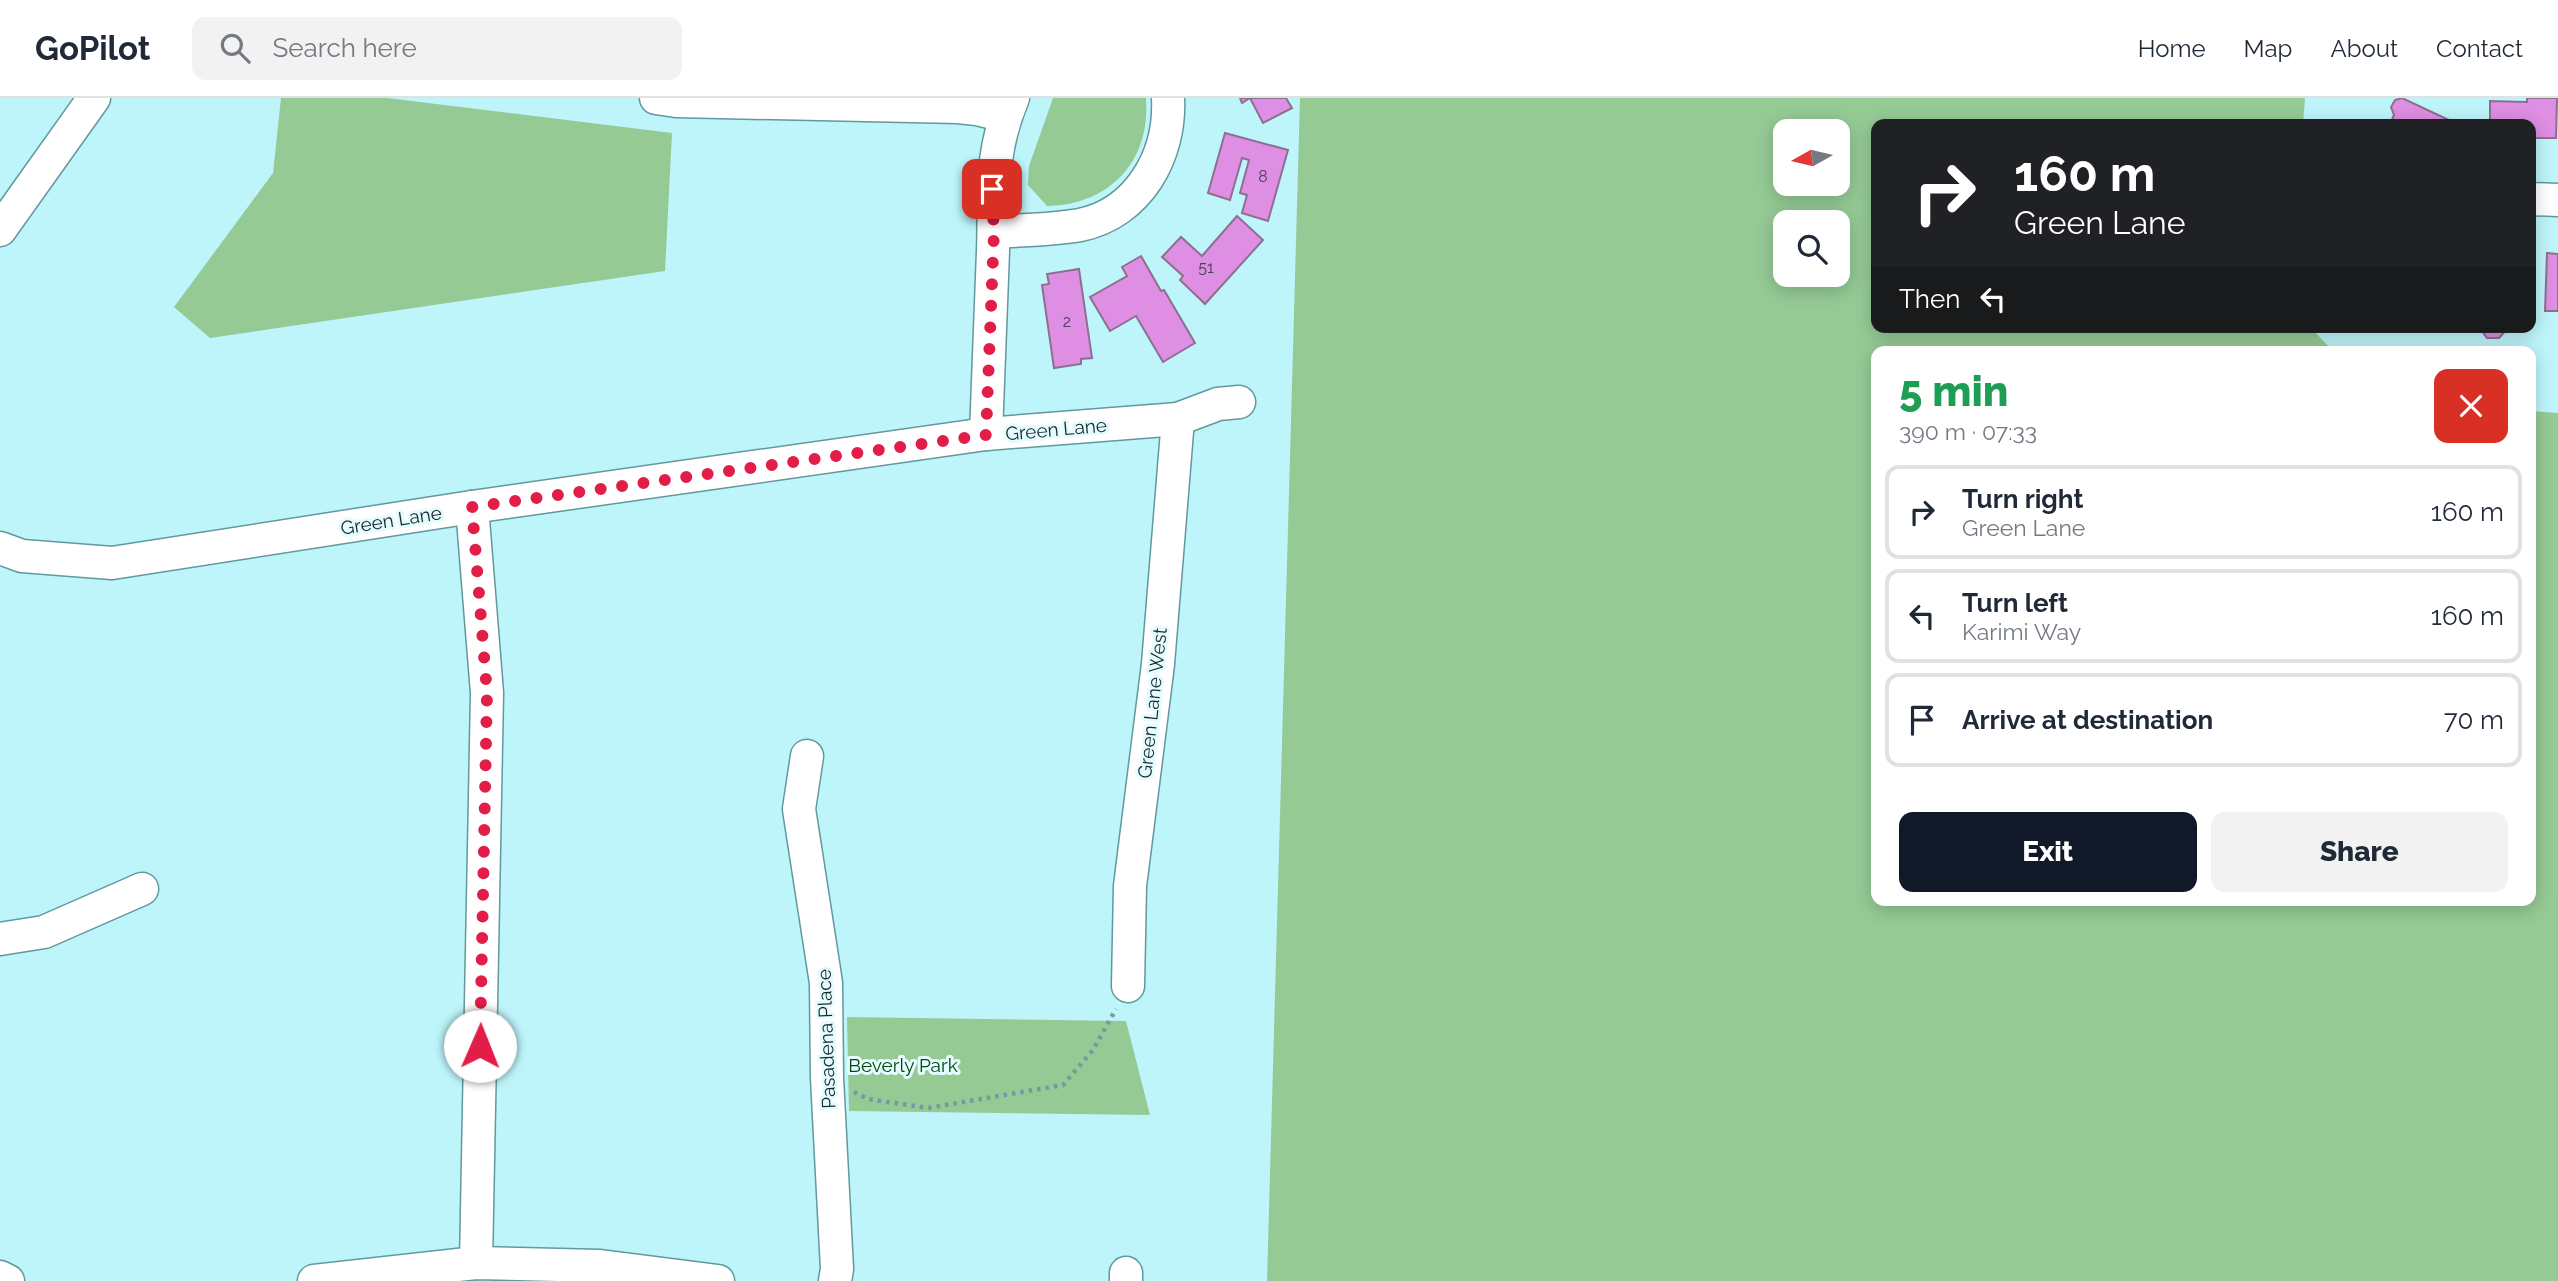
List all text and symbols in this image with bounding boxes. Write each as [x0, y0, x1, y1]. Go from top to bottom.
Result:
search box [192, 17, 682, 80]
text: GoPilot [35, 29, 150, 68]
icon: search [216, 29, 254, 67]
text: Search here [272, 33, 417, 63]
text: Home [2138, 34, 2206, 63]
text: Map [2244, 34, 2292, 63]
text: About [2330, 34, 2398, 63]
text: Contact [2436, 34, 2523, 63]
north arrow [1773, 119, 1850, 196]
map controls [1773, 119, 1850, 287]
text: 160 m [2014, 145, 2155, 202]
icon: right [1899, 147, 1990, 238]
pin [962, 159, 1022, 219]
house number: 8 [1258, 167, 1268, 186]
icon: arrive [973, 170, 1011, 208]
text: Green Lane [2014, 204, 2186, 241]
button: search [1773, 210, 1850, 287]
house number: 51 [1198, 258, 1214, 277]
icon: left [1974, 280, 2012, 318]
text: Then [1899, 284, 1960, 314]
house number: 2 [1063, 312, 1071, 331]
text: 5 min [1899, 367, 2009, 416]
button: close [2434, 369, 2508, 443]
street label: Green Lane [1004, 414, 1108, 444]
text: 390 m · 07:33 [1899, 418, 2037, 445]
text: Turn right [1962, 484, 2083, 514]
icon: right [1903, 493, 1941, 531]
text: 160 m [2431, 497, 2504, 527]
street label: Green Lane [339, 501, 443, 539]
text: Green Lane [1962, 514, 2085, 541]
text: Turn left [1962, 588, 2068, 618]
icon: left [1903, 597, 1941, 635]
text: 160 m [2431, 601, 2504, 631]
text: Karimi Way [1962, 618, 2081, 645]
street label: Green Lane West [1133, 626, 1171, 779]
icon: arrive [1903, 701, 1941, 739]
text: Arrive at destination [1962, 705, 2213, 735]
text: 70 m [2444, 705, 2504, 735]
button: Exit [1899, 812, 2197, 892]
button: Share [2211, 812, 2508, 892]
street label: Pasadena Place [813, 969, 839, 1109]
position arrow [443, 1009, 517, 1083]
park label: Beverly Park [848, 1054, 958, 1076]

